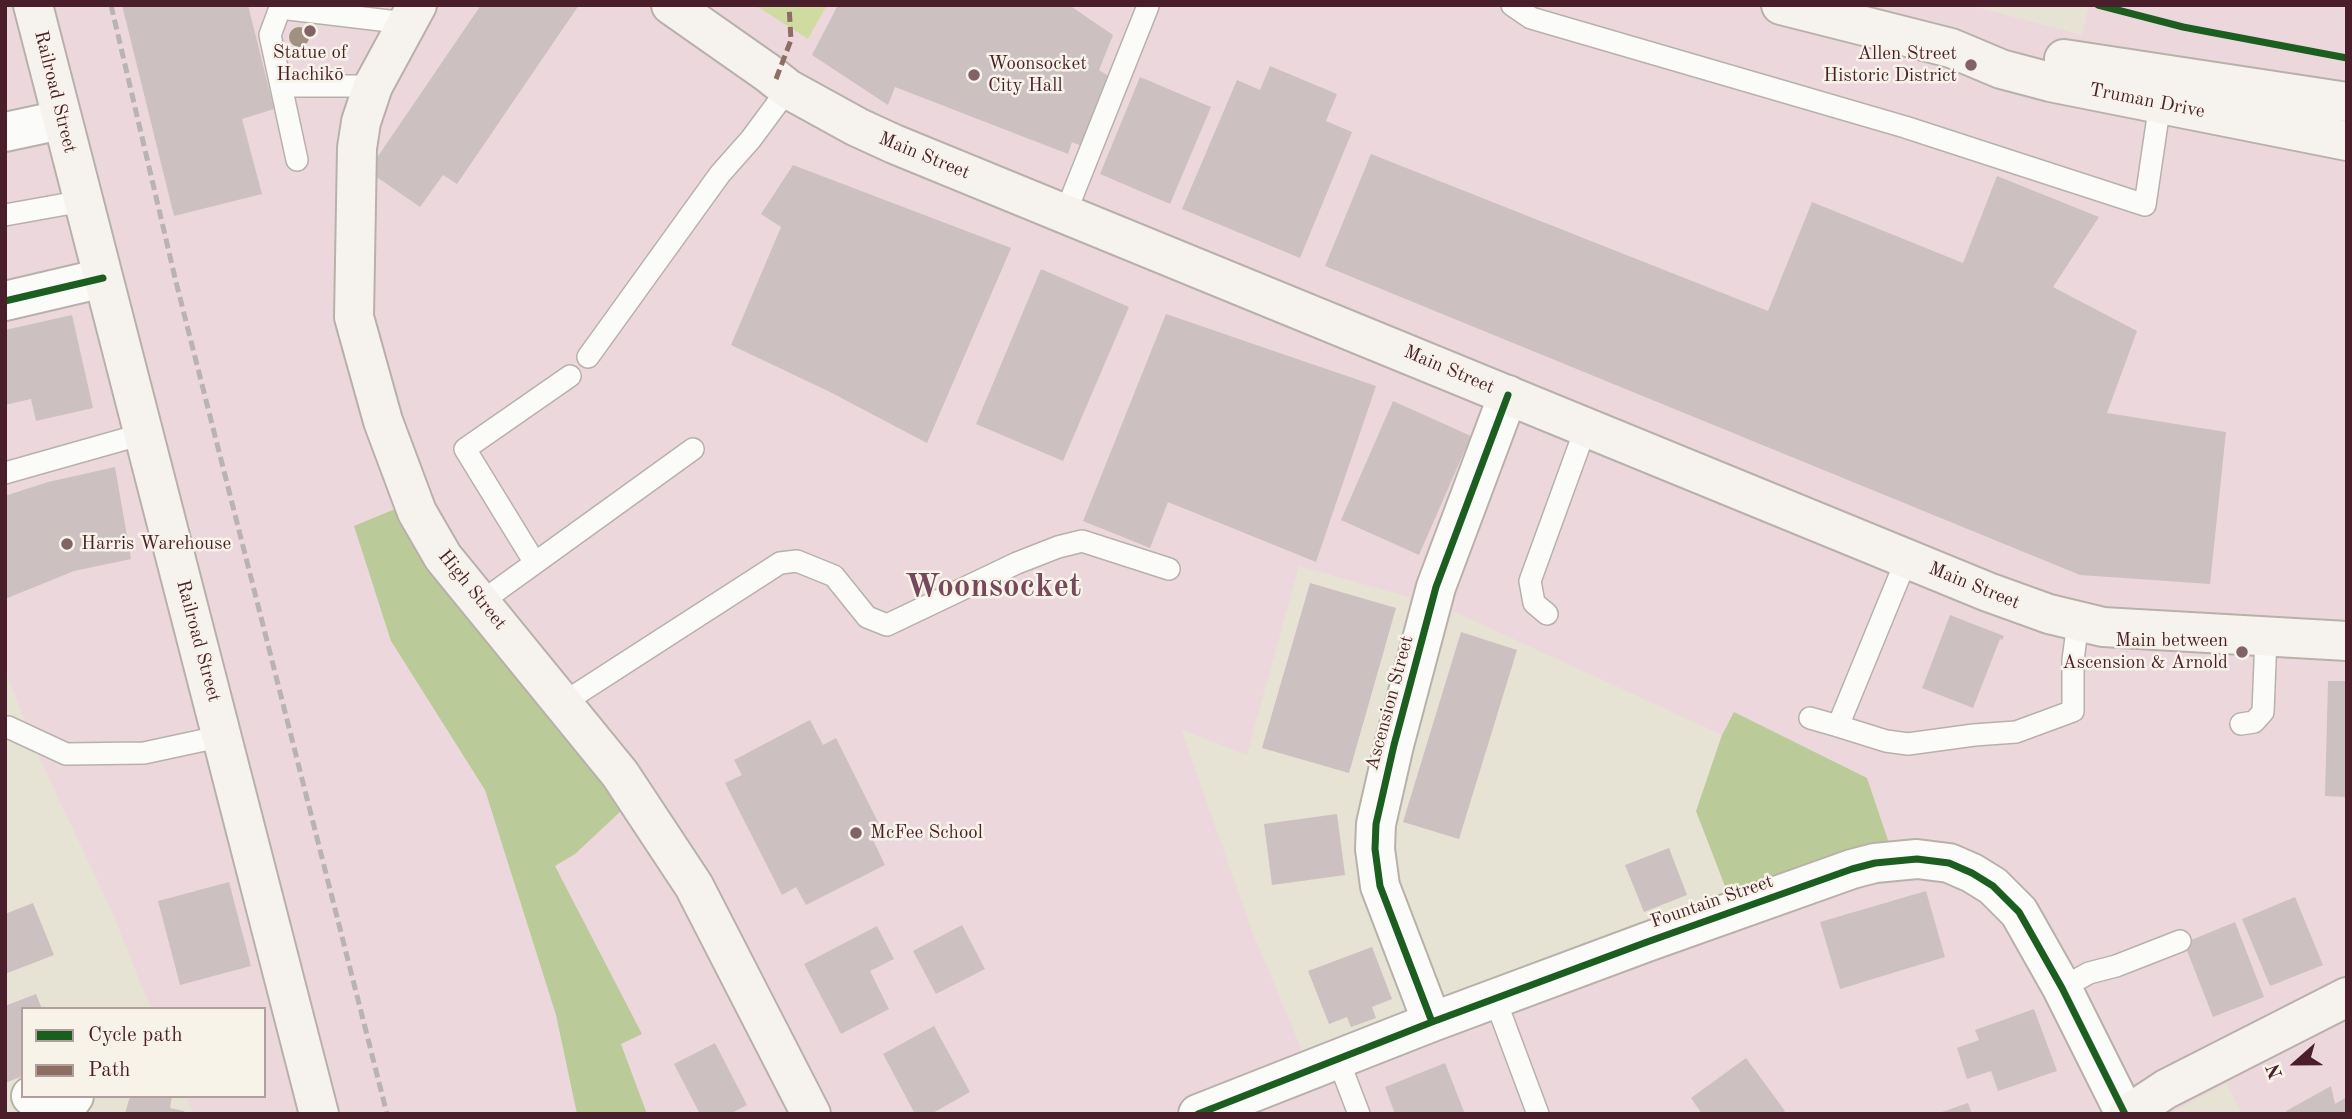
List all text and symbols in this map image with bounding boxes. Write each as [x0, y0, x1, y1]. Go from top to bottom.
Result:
marker: Statue of Hachikō [302, 23, 318, 39]
street label: Railroad Street [29, 28, 81, 156]
place label: Statue of Hachikō [273, 42, 347, 86]
place label: Allen Street Historic District [1823, 43, 1957, 87]
place label: Woonsocket City Hall [988, 53, 1087, 97]
marker: Allen Street Historic District [1963, 57, 1979, 73]
marker: Woonsocket City Hall [966, 67, 982, 83]
street label: Truman Drive [2087, 79, 2207, 123]
street label: Main Street [875, 127, 973, 185]
street label: Main Street [1400, 341, 1498, 399]
place label: Harris Warehouse [81, 533, 231, 555]
marker: Harris Warehouse [59, 536, 75, 552]
street label: High Street [433, 545, 511, 635]
street label: Main Street [1925, 557, 2023, 615]
district label: Woonsocket [905, 567, 1081, 607]
street label: Railroad Street [171, 577, 225, 705]
place label: Main between Ascension & Arnold [2062, 630, 2228, 674]
street label: Ascension Street [1361, 633, 1419, 773]
marker: Main between Ascension & Arnold [2234, 644, 2250, 660]
place label: McFee School [870, 822, 983, 844]
marker: McFee School [848, 825, 864, 841]
street label: Fountain Street [1648, 870, 1776, 934]
legend [21, 1007, 266, 1098]
text: Cycle path [88, 1025, 183, 1046]
north arrow [2261, 1028, 2331, 1098]
text: Path [88, 1060, 131, 1081]
text: N [2264, 1061, 2287, 1081]

